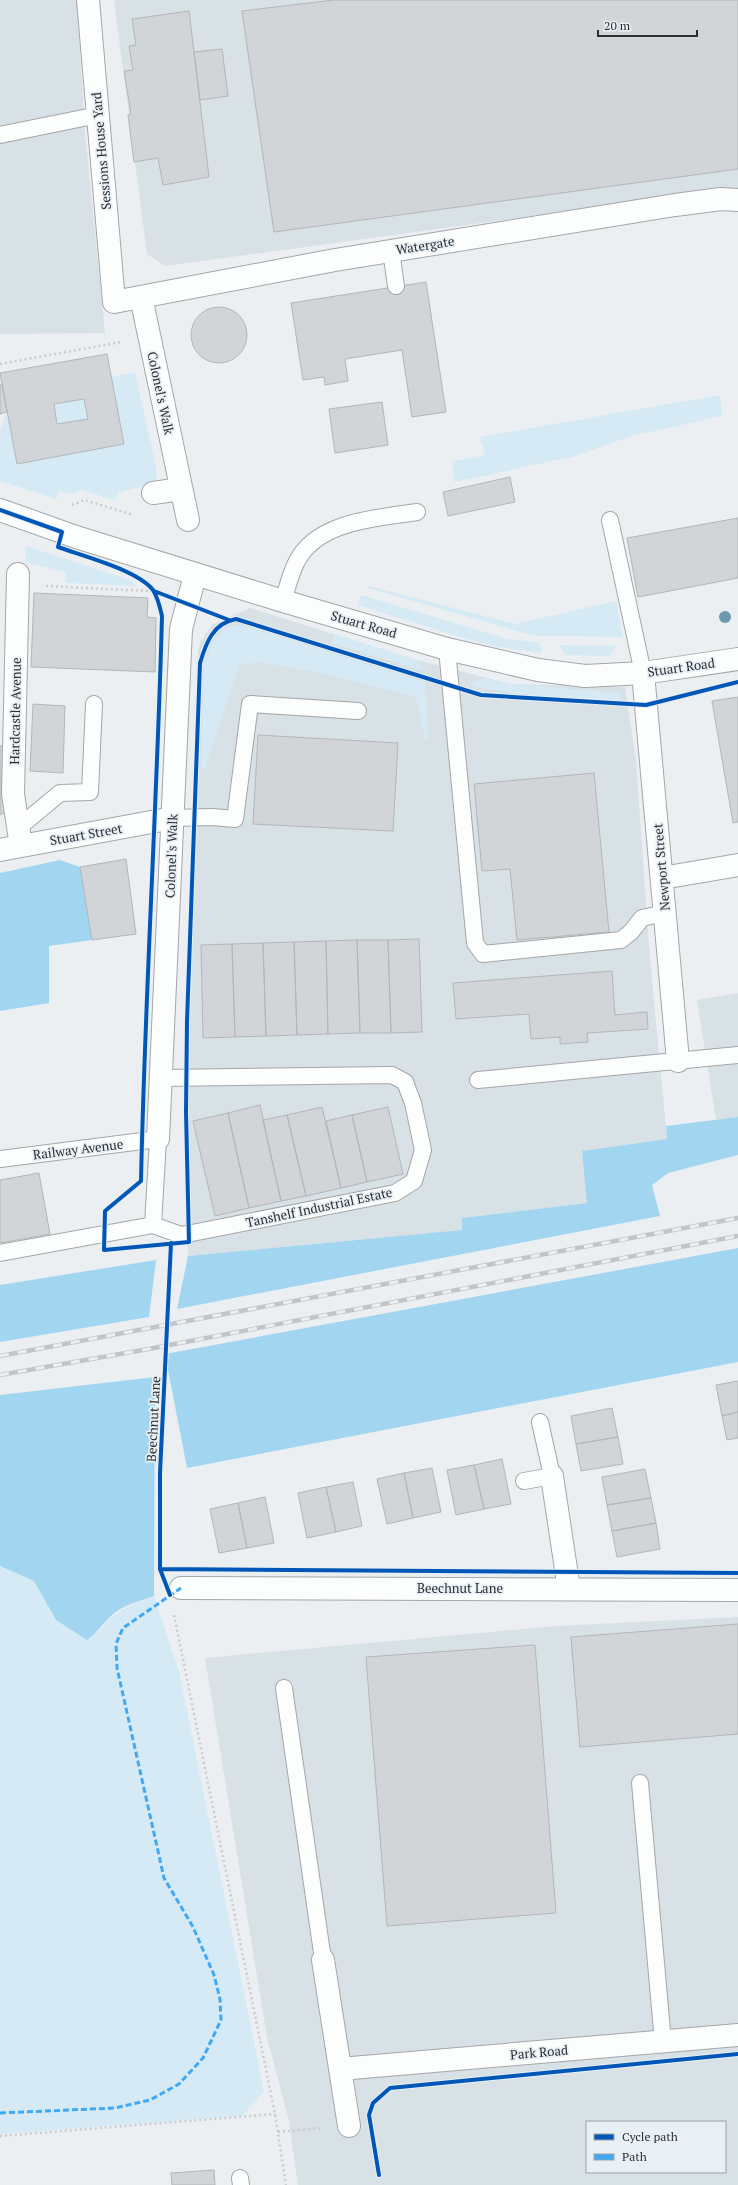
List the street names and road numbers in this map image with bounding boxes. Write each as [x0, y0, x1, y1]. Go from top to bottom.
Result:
street label: Sessions House Yard [87, 91, 115, 211]
street label: Watergate [394, 231, 456, 259]
street label: Colonel's Walk [143, 350, 179, 436]
street label: Stuart Road [329, 606, 399, 642]
street label: Stuart Road [646, 653, 716, 681]
street label: Hardcastle Avenue [5, 657, 25, 765]
street label: Colonel's Walk [161, 813, 181, 898]
street label: Stuart Street [48, 819, 124, 849]
street label: Newport Street [648, 822, 674, 911]
street label: Railway Avenue [32, 1135, 124, 1163]
street label: Tanshelf Industrial Estate [244, 1183, 394, 1231]
street label: Beechnut Lane [142, 1376, 164, 1462]
street label: Beechnut Lane [417, 1579, 503, 1597]
street label: Park Road [509, 2040, 569, 2064]

